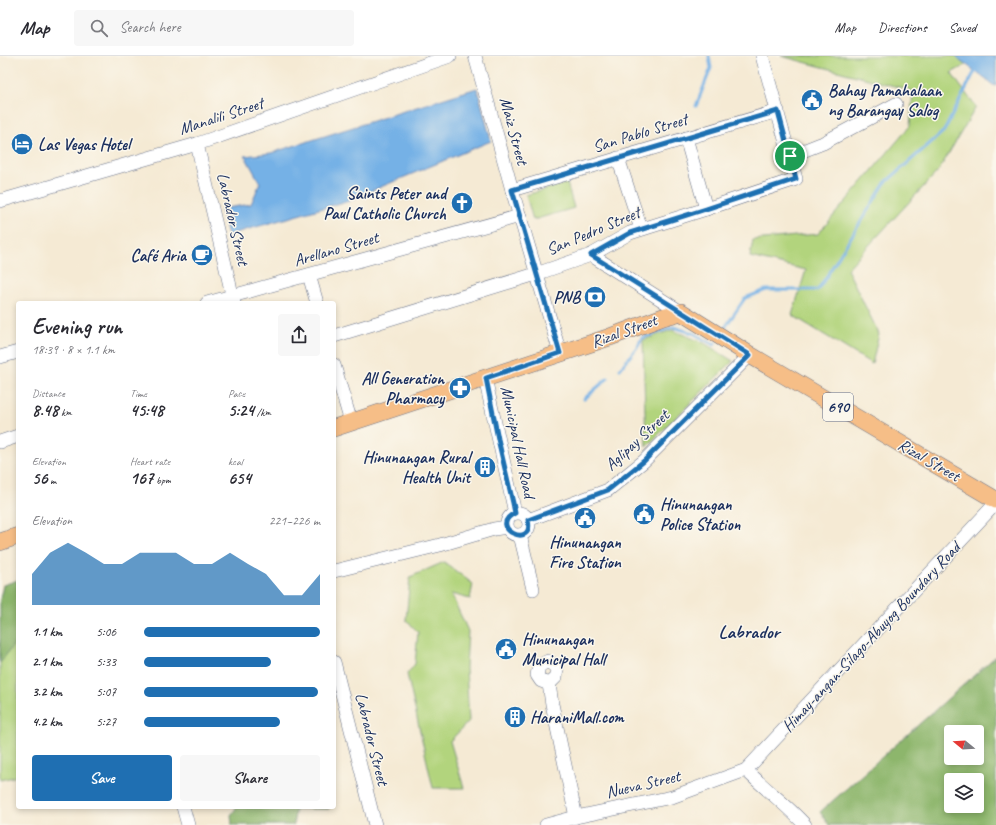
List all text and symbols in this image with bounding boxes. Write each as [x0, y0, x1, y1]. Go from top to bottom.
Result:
search box [74, 10, 354, 46]
text: Map [20, 16, 50, 40]
icon: search [88, 17, 110, 39]
text: Search here [120, 18, 181, 37]
text: Map [835, 19, 856, 36]
text: Directions [878, 19, 927, 36]
text: Saved [949, 19, 976, 36]
place label: Bahay Pamahalaan ng Barangay Salog [828, 80, 943, 121]
public building icon: Bahay Pamahalaan ng Barangay Salog [799, 87, 825, 113]
street label: Manalili Street [176, 92, 268, 139]
street label: Maiz Street [495, 95, 534, 169]
street label: San Pablo Street [590, 108, 692, 157]
hotel icon: Las Vegas Hotel [9, 131, 35, 157]
place label: Las Vegas Hotel [38, 134, 133, 155]
pin [773, 139, 807, 173]
icon: arrive [779, 145, 801, 167]
street label: Labrador Street [212, 171, 254, 270]
place label: Saints Peter and Paul Catholic Church [324, 183, 449, 224]
church icon: Saints Peter and Paul Catholic Church [449, 190, 475, 216]
street label: San Pedro Street [543, 201, 645, 260]
street label: Arellano Street [291, 226, 383, 271]
cafe icon: Café Aria [189, 242, 215, 268]
place label: Café Aria [131, 245, 188, 266]
bank icon: PNB [582, 284, 608, 310]
place label: PNB [553, 287, 582, 308]
street label: Rizal Street [588, 309, 662, 353]
text: Evening run [32, 313, 122, 341]
button: share [278, 314, 320, 356]
text: 18:39 · 8 × 1.1 km [32, 342, 115, 358]
place label: All Generation Pharmacy [361, 368, 445, 409]
pharmacy icon: All Generation Pharmacy [447, 375, 473, 401]
street label: Municipal Hall Road [496, 384, 541, 502]
text: Distance [32, 386, 65, 400]
text: Time [130, 386, 147, 400]
text: Pace [228, 386, 245, 400]
road number: 690 [823, 393, 853, 421]
text: 8.48 [32, 400, 58, 421]
text: 45:48 [130, 400, 164, 421]
text: 5:24 [228, 400, 254, 421]
street label: Aglipay Street [600, 403, 675, 475]
text: km [58, 405, 72, 419]
text: /km [254, 405, 271, 419]
street label: Rizal Street [894, 434, 966, 487]
place label: Hinunangan Rural Health Unit [363, 447, 474, 488]
text: Elevation [32, 454, 66, 468]
text: Heart rate [130, 454, 170, 468]
text: kcal [228, 454, 243, 468]
building icon: Hinunangan Rural Health Unit [472, 454, 498, 480]
text: 56 [32, 468, 47, 489]
text: 167 [130, 468, 153, 489]
text: 654 [228, 468, 251, 489]
text: m [47, 473, 56, 487]
text: bpm [153, 473, 171, 487]
place label: Hinunangan Police Station [660, 494, 742, 535]
public building icon: Hinunangan Police Station [631, 501, 657, 527]
public building icon: Hinunangan Fire Station [572, 505, 598, 531]
text: Elevation [32, 513, 72, 529]
text: 221–226 m [269, 513, 320, 529]
place label: Hinunangan Fire Station [549, 532, 622, 573]
street label: Himay-angan-Silago-Abuyog Boundary Road [777, 535, 967, 736]
district label: Labrador [719, 620, 782, 644]
text: 1.1 km [32, 624, 62, 640]
text: 5:06 [96, 624, 116, 640]
place label: Hinunangan Municipal Hall [522, 629, 608, 670]
public building icon: Hinunangan Municipal Hall [493, 636, 519, 662]
text: 2.1 km [32, 654, 62, 670]
text: 5:33 [96, 654, 116, 670]
text: 3.2 km [32, 684, 62, 700]
text: 5:07 [96, 684, 116, 700]
street label: Labrador Street [350, 691, 394, 790]
building icon: HaraniMall.com [502, 704, 528, 730]
place label: HaraniMall.com [530, 707, 625, 728]
text: 4.2 km [32, 714, 62, 730]
text: 5:27 [96, 714, 116, 730]
north arrow [944, 725, 984, 765]
map controls [944, 725, 984, 813]
button: Save [32, 755, 172, 801]
button: Share [180, 755, 320, 801]
street label: Nueva Street [604, 765, 684, 803]
button: layers [944, 773, 984, 813]

